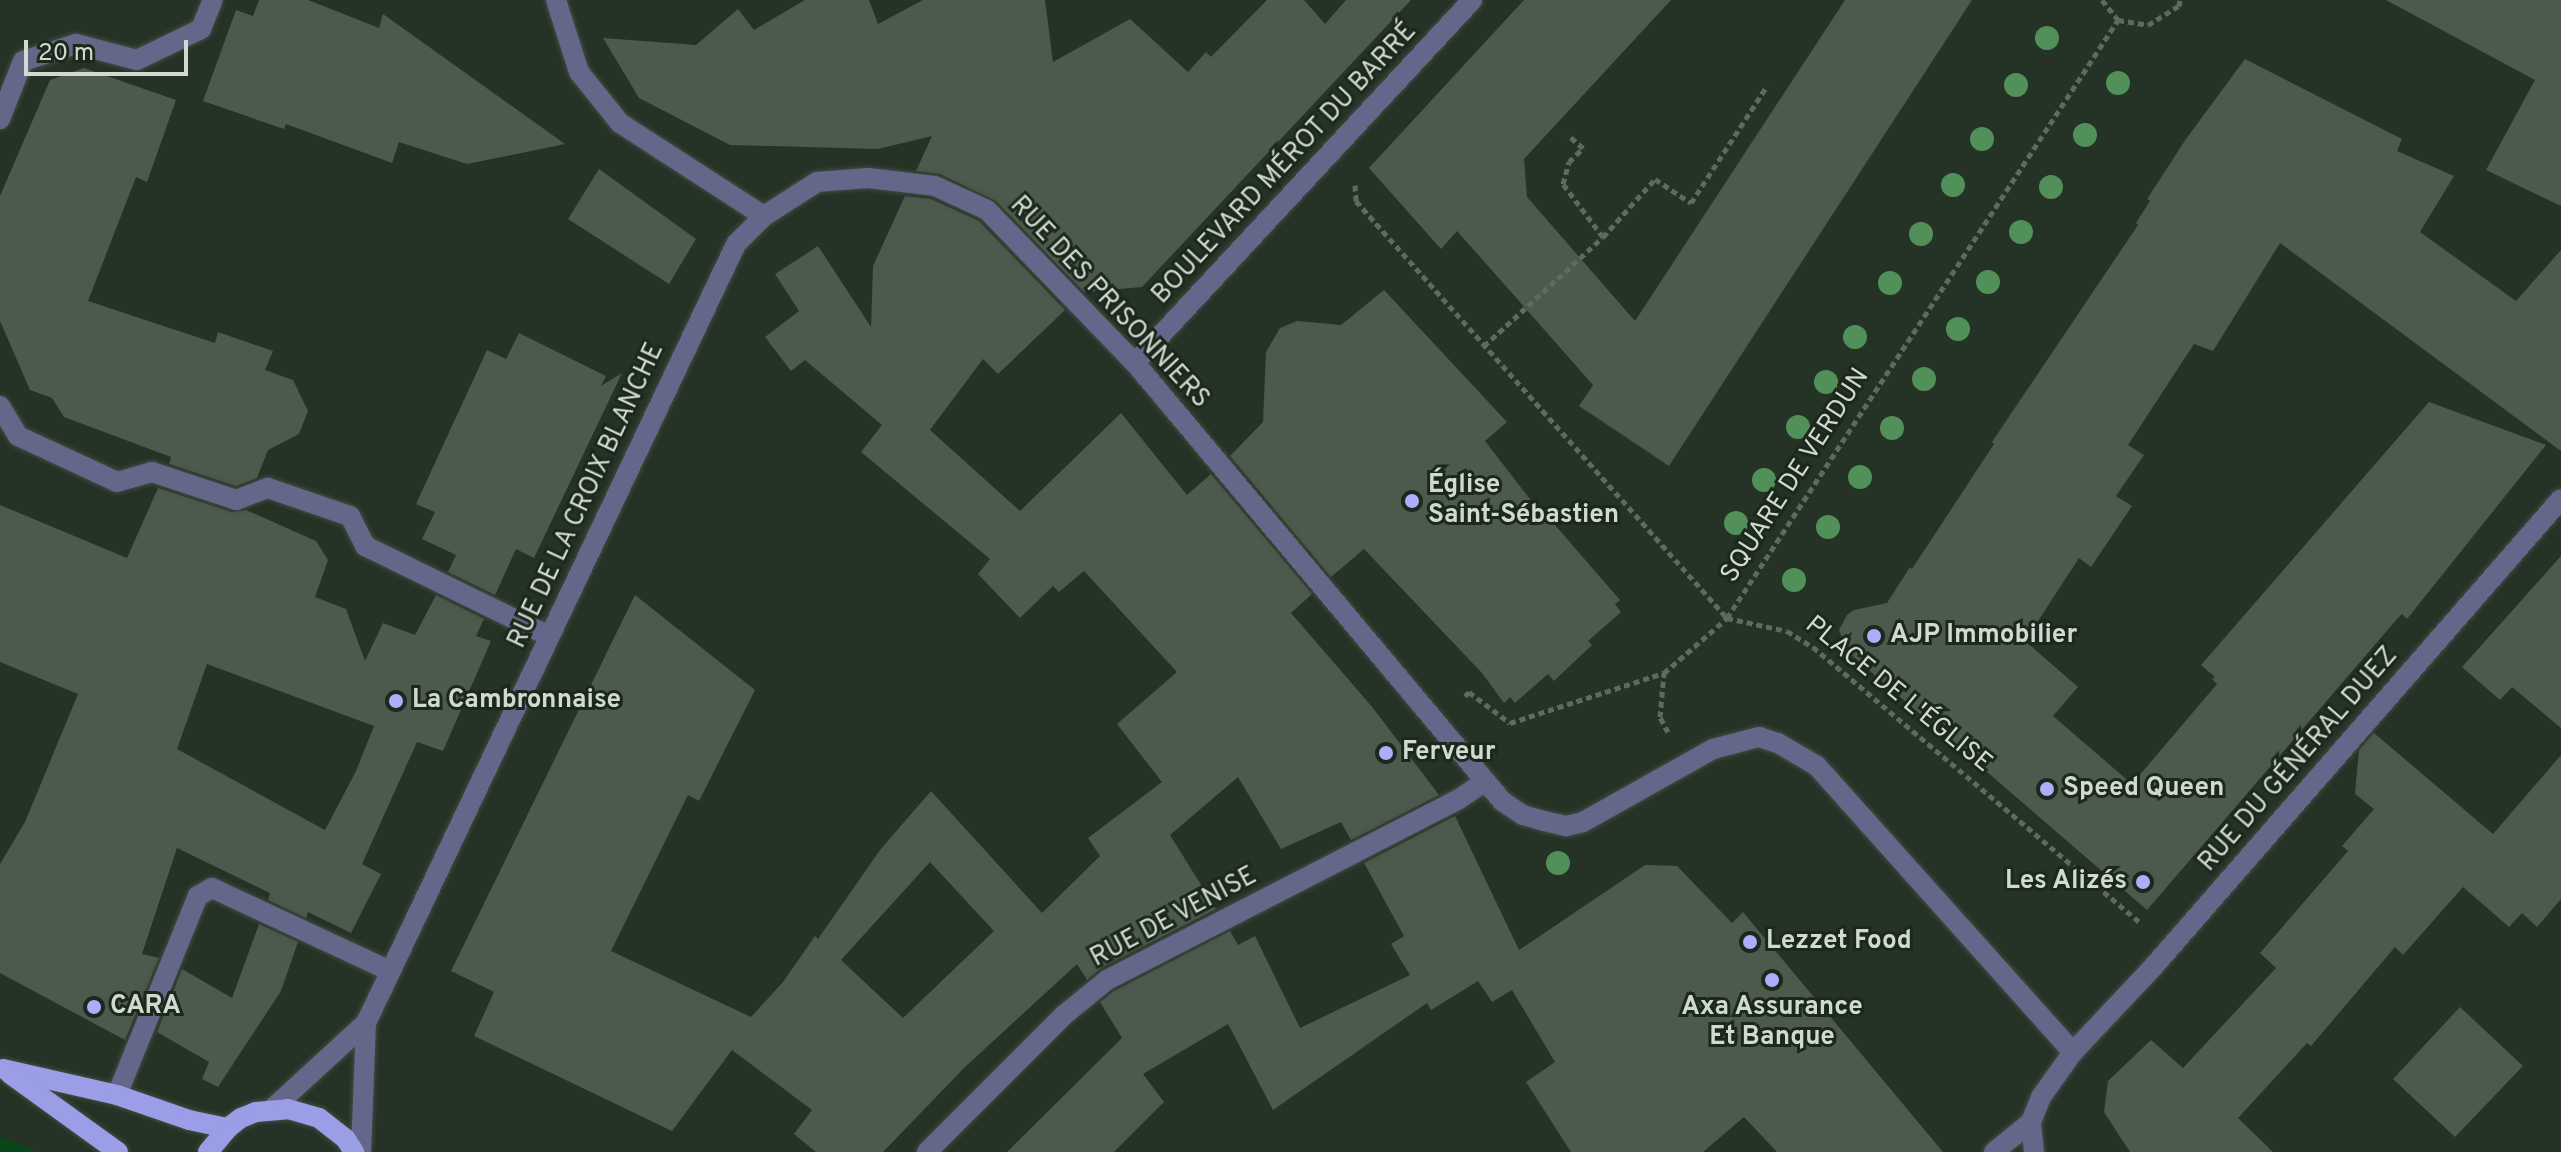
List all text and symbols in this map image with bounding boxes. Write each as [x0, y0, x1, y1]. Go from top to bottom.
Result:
street label: BOULEVARD MÉROT DU BARRÉ [1146, 16, 1424, 312]
scale bar [28, 24, 192, 74]
text: 20 m [38, 39, 94, 69]
street label: RUE DES PRISONNIERS [1003, 191, 1215, 415]
street label: RUE DE LA CROIX BLANCHE [502, 338, 672, 654]
street label: SQUARE DE VERDUN [1715, 363, 1877, 589]
place label: Église Saint-Sébastien [1428, 470, 1619, 532]
marker: Église Saint-Sébastien [1403, 492, 1421, 510]
street label: PLACE DE L'ÉGLISE [1798, 610, 1998, 780]
place label: AJP Immobilier [1890, 620, 2077, 652]
marker: AJP Immobilier [1865, 627, 1883, 645]
street label: RUE DU GÉNÉRAL DUEZ [2193, 641, 2405, 879]
place label: La Cambronnaise [412, 685, 621, 717]
marker: La Cambronnaise [387, 692, 405, 710]
place label: Ferveur [1402, 737, 1496, 769]
marker: Ferveur [1377, 744, 1395, 762]
place label: Speed Queen [2063, 773, 2224, 805]
marker: Speed Queen [2038, 780, 2056, 798]
street label: RUE DE VENISE [1085, 861, 1263, 975]
place label: Les Alizés [2004, 866, 2127, 898]
marker: Les Alizés [2134, 873, 2152, 891]
place label: Lezzet Food [1766, 926, 1912, 958]
marker: Lezzet Food [1741, 933, 1759, 951]
marker: Axa Assurance Et Banque [1763, 971, 1781, 989]
place label: CARA [110, 991, 181, 1023]
place label: Axa Assurance Et Banque [1681, 992, 1863, 1054]
marker: CARA [85, 998, 103, 1016]

